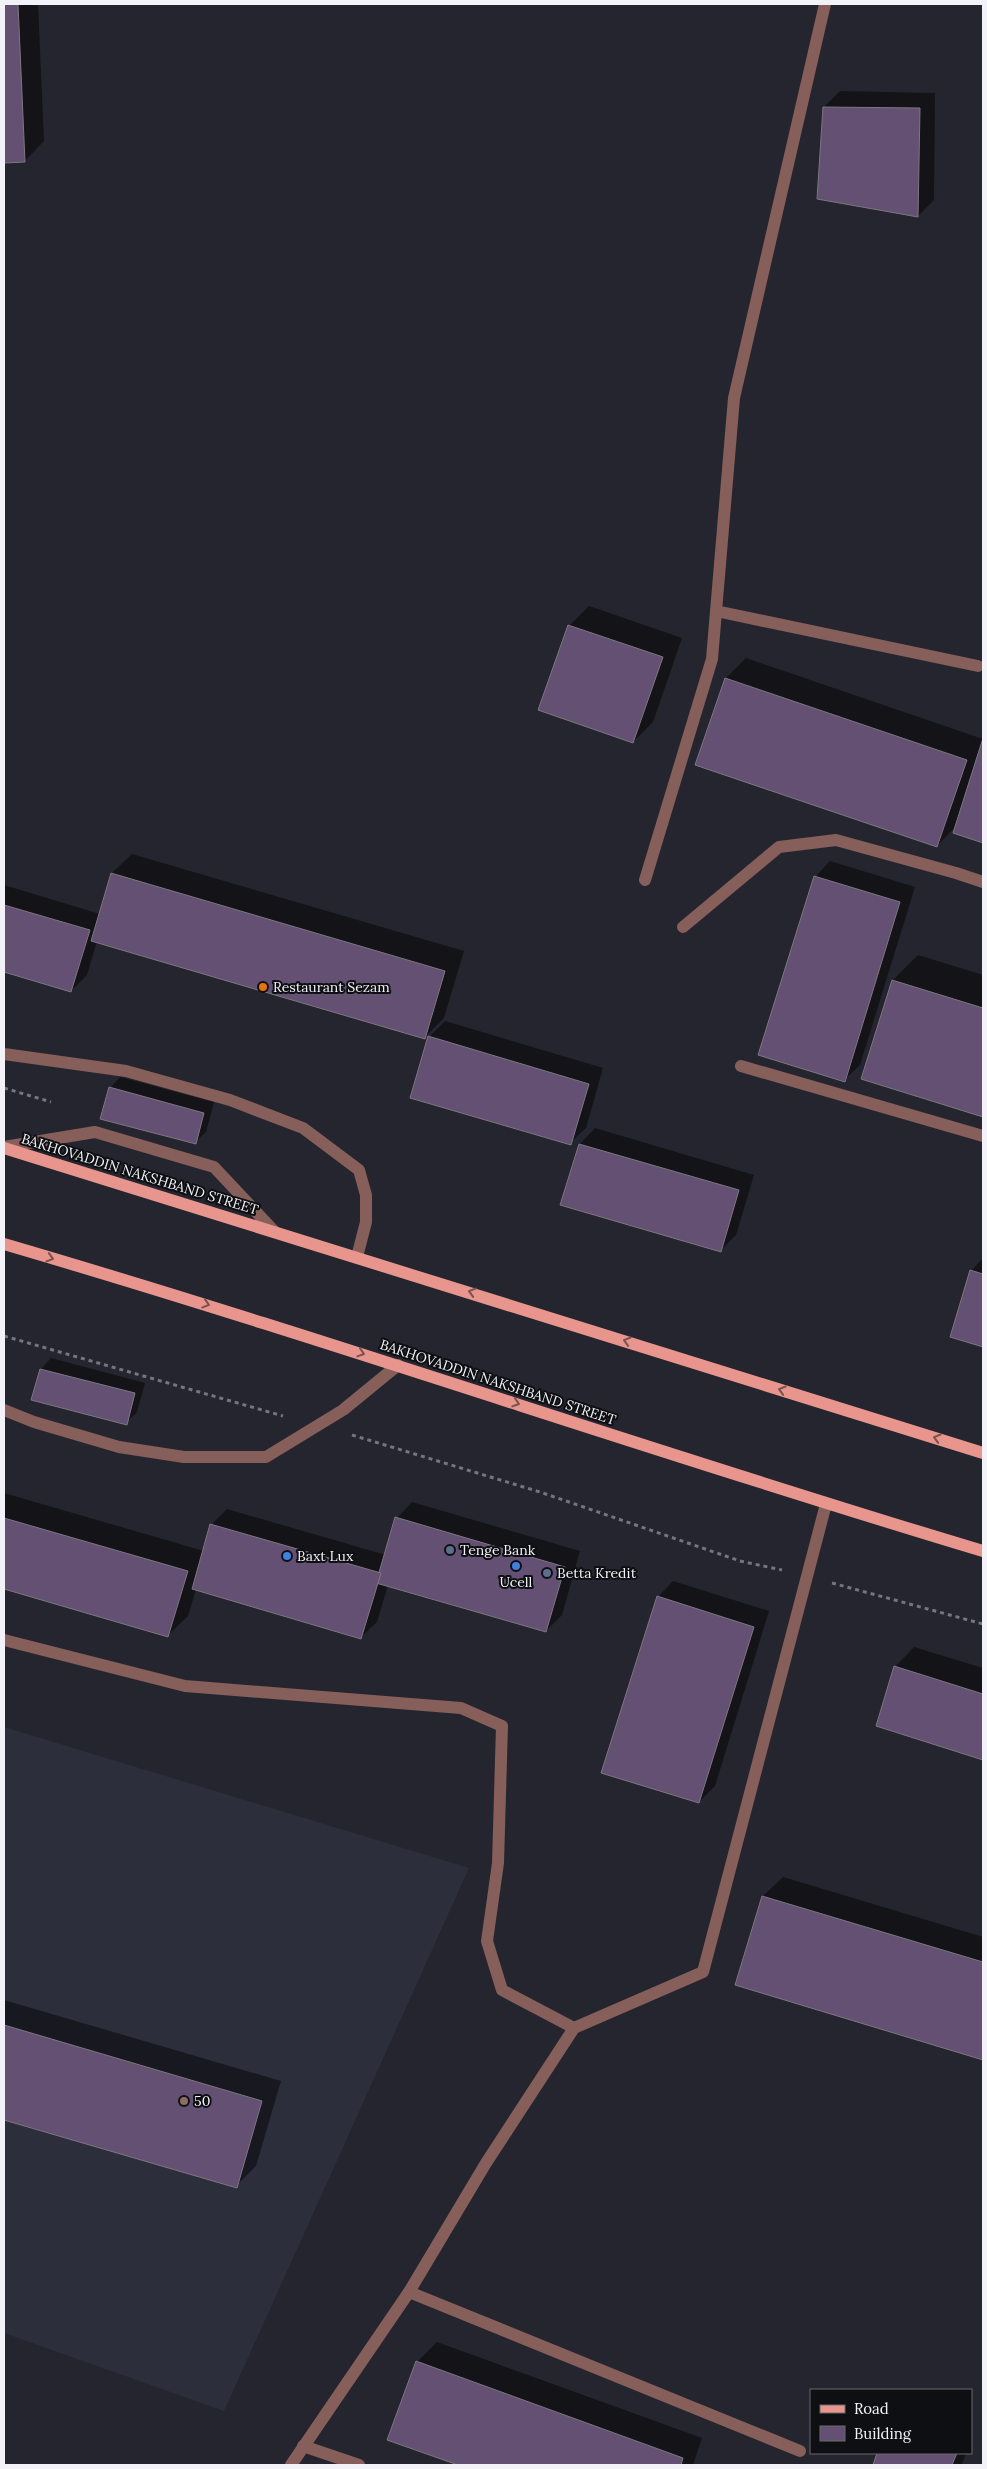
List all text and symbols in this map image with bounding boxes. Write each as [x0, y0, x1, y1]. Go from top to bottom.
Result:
place label: Restaurant Sezam [273, 978, 390, 996]
marker: Restaurant Sezam [257, 981, 269, 993]
street label: BAKHOVADDIN NAKSHBAND STREET [19, 1129, 261, 1219]
one-way arrow [46, 1252, 54, 1262]
one-way arrow [468, 1288, 476, 1298]
one-way arrow [201, 1299, 210, 1309]
street label: BAKHOVADDIN NAKSHBAND STREET [378, 1335, 618, 1429]
one-way arrow [623, 1337, 631, 1347]
one-way arrow [356, 1347, 365, 1357]
one-way arrow [778, 1385, 786, 1395]
one-way arrow [511, 1398, 519, 1408]
one-way arrow [933, 1434, 941, 1444]
place label: Tenge Bank [460, 1541, 536, 1559]
marker: Tenge Bank [444, 1544, 456, 1556]
place label: Baxt Lux [297, 1547, 354, 1565]
marker: Baxt Lux [281, 1550, 293, 1562]
marker: Ucell [510, 1560, 522, 1572]
place label: Betta Kredit [557, 1564, 637, 1582]
marker: Betta Kredit [541, 1567, 553, 1579]
place label: Ucell [500, 1573, 533, 1591]
place label: 50 [194, 2092, 210, 2110]
marker: 50 [178, 2095, 190, 2107]
legend [810, 2389, 972, 2454]
text: Road [854, 2399, 889, 2418]
text: Building [854, 2424, 912, 2443]

